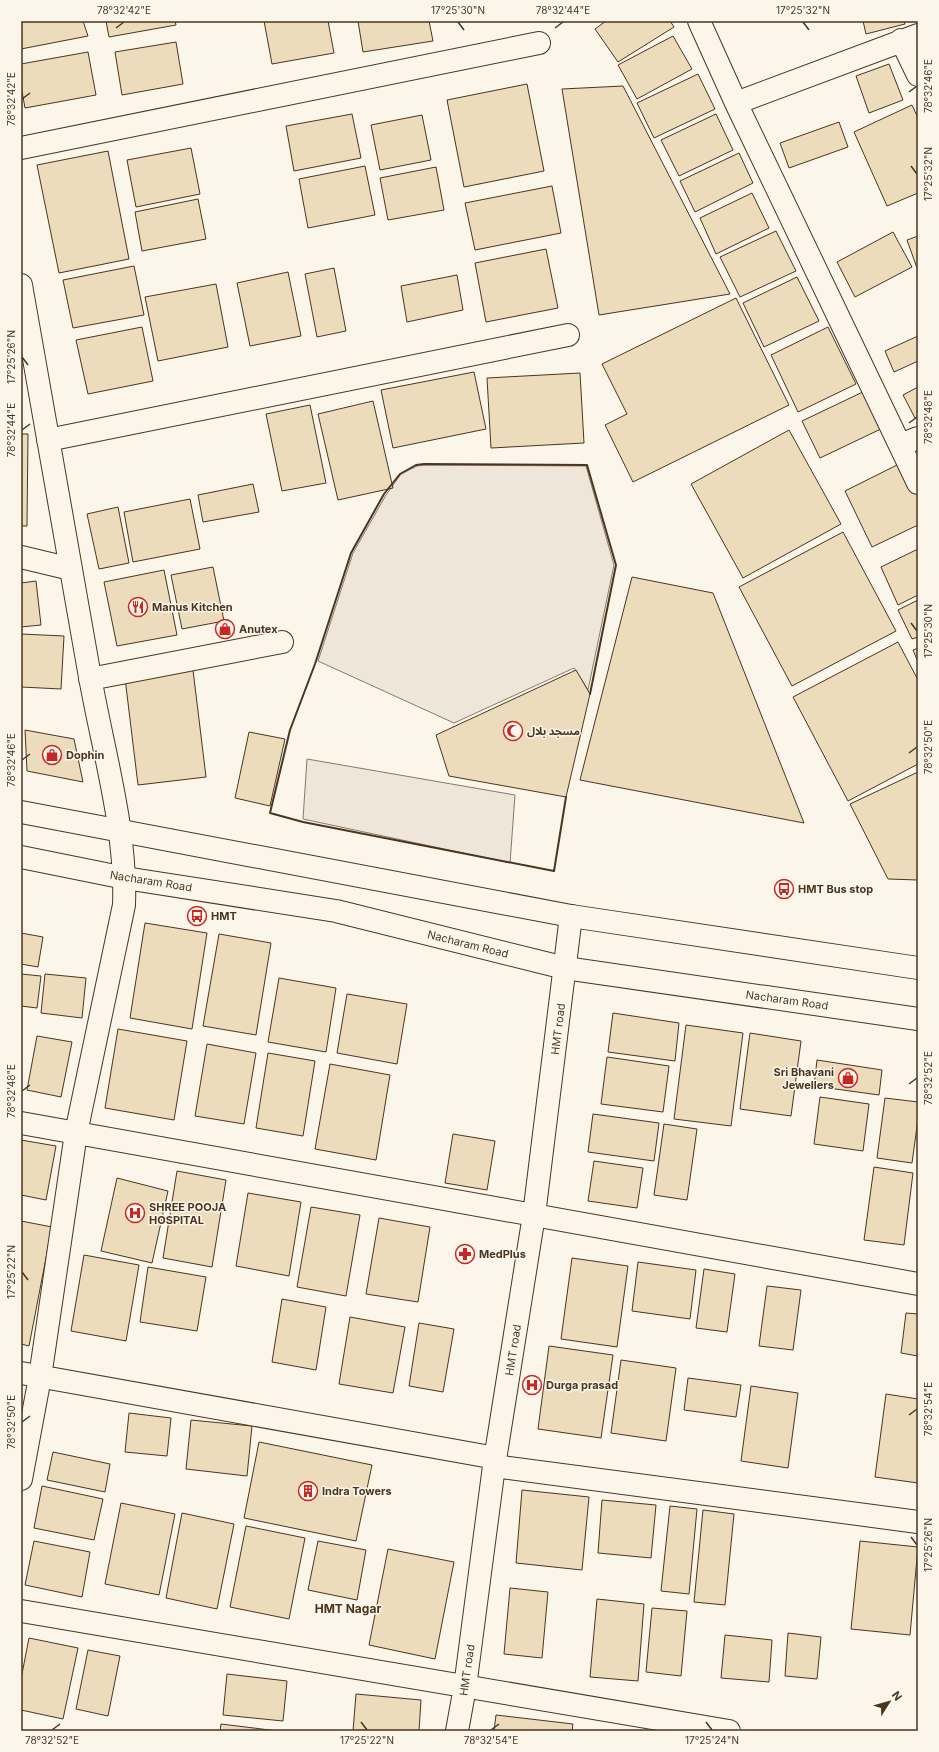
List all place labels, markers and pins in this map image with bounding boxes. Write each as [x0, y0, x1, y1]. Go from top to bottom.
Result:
restaurant icon: Manus Kitchen [127, 596, 149, 618]
place label: Manus Kitchen [152, 600, 233, 614]
shop icon: Anutex [214, 618, 236, 640]
place label: Anutex [239, 622, 278, 636]
mosque icon: مسجد بلال [502, 720, 524, 742]
place label: مسجد بلال [527, 724, 580, 738]
shop icon: Dophin [41, 744, 63, 766]
place label: Dophin [66, 748, 104, 762]
bus stop icon: HMT Bus stop [773, 878, 795, 900]
place label: HMT Bus stop [798, 882, 873, 896]
bus stop icon: HMT [186, 905, 208, 927]
place label: HMT [211, 909, 237, 923]
place label: Sri Bhavani Jewellers [774, 1065, 834, 1092]
shop icon: Sri Bhavani Jewellers [837, 1067, 859, 1089]
place label: SHREE POOJA HOSPITAL [149, 1200, 226, 1227]
hospital icon: SHREE POOJA HOSPITAL [124, 1202, 146, 1224]
pharmacy icon: MedPlus [454, 1243, 476, 1265]
place label: MedPlus [479, 1247, 526, 1261]
hospital icon: Durga prasad [521, 1374, 543, 1396]
place label: Durga prasad [546, 1378, 618, 1392]
building icon: Indra Towers [297, 1480, 319, 1502]
place label: Indra Towers [322, 1484, 392, 1498]

